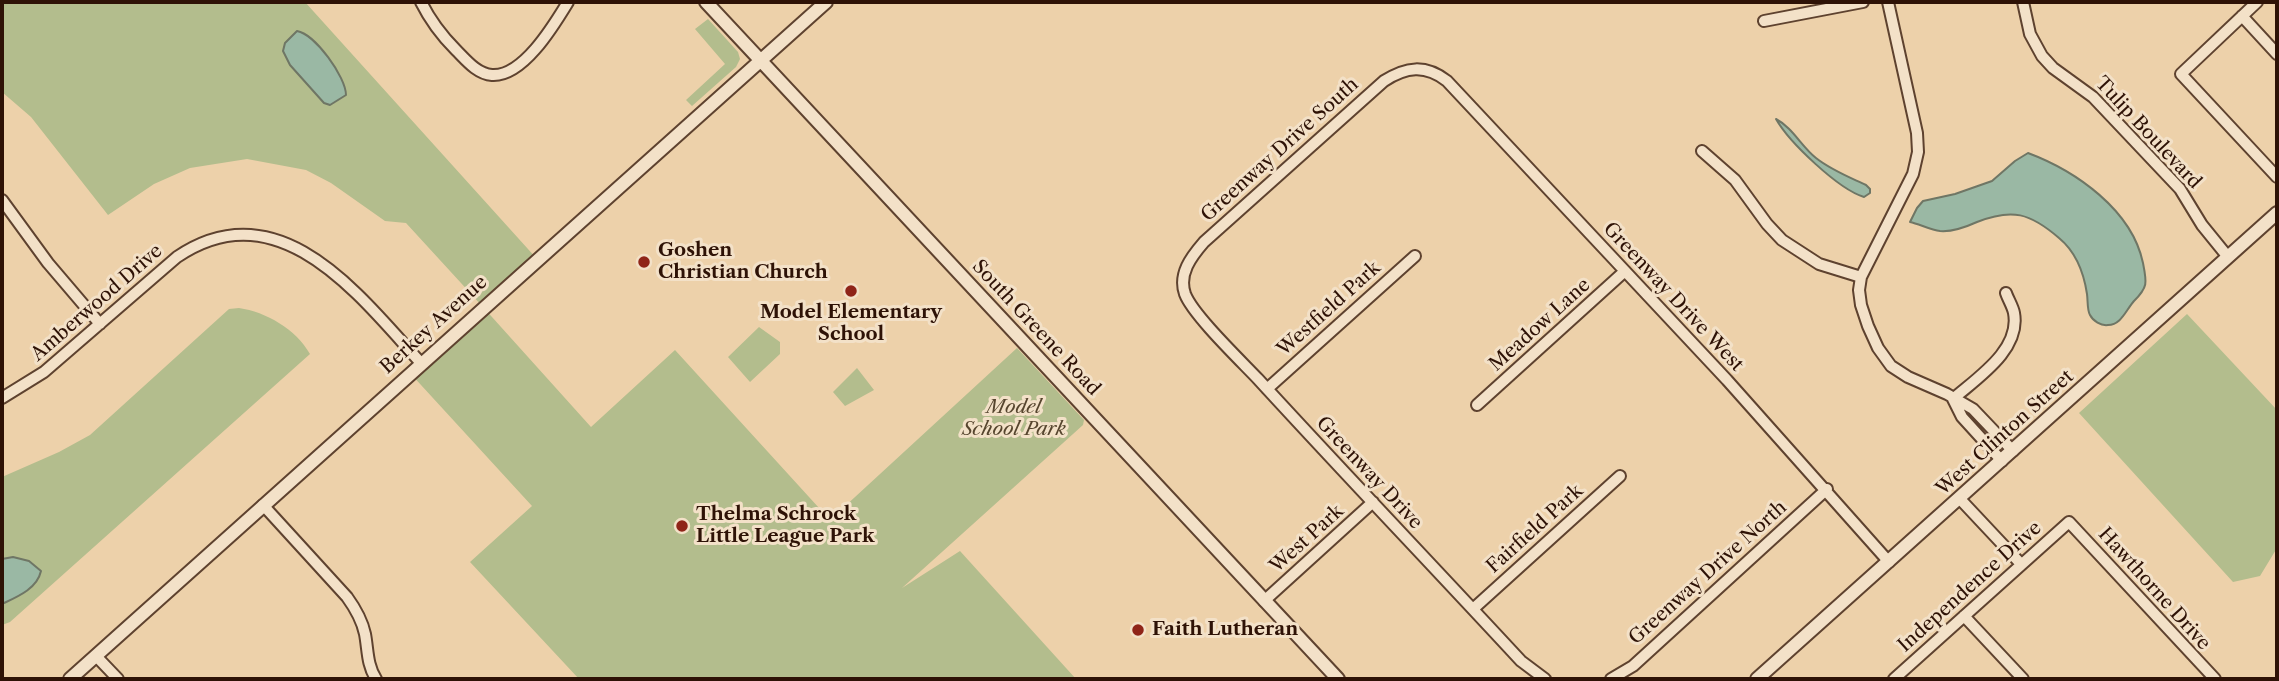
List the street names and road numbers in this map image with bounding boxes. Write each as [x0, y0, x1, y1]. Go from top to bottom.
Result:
street label: Tulip Boulevard [2090, 72, 2206, 194]
street label: Greenway Drive South [1197, 73, 1363, 227]
street label: Greenway Drive West [1598, 218, 1748, 376]
street label: Amberwood Drive [27, 240, 167, 366]
street label: South Greene Road [967, 255, 1105, 401]
street label: Westfield Park [1273, 257, 1385, 361]
street label: Berkey Avenue [376, 271, 492, 379]
street label: Meadow Lane [1485, 274, 1595, 376]
street label: West Clinton Street [1932, 365, 2078, 501]
street label: Greenway Drive [1311, 412, 1427, 534]
street label: Fairfield Park [1482, 480, 1588, 578]
street label: Greenway Drive North [1625, 496, 1791, 650]
street label: West Park [1266, 500, 1348, 578]
street label: Independence Drive [1894, 517, 2046, 657]
street label: Hawthorne Drive [2093, 523, 2215, 655]

